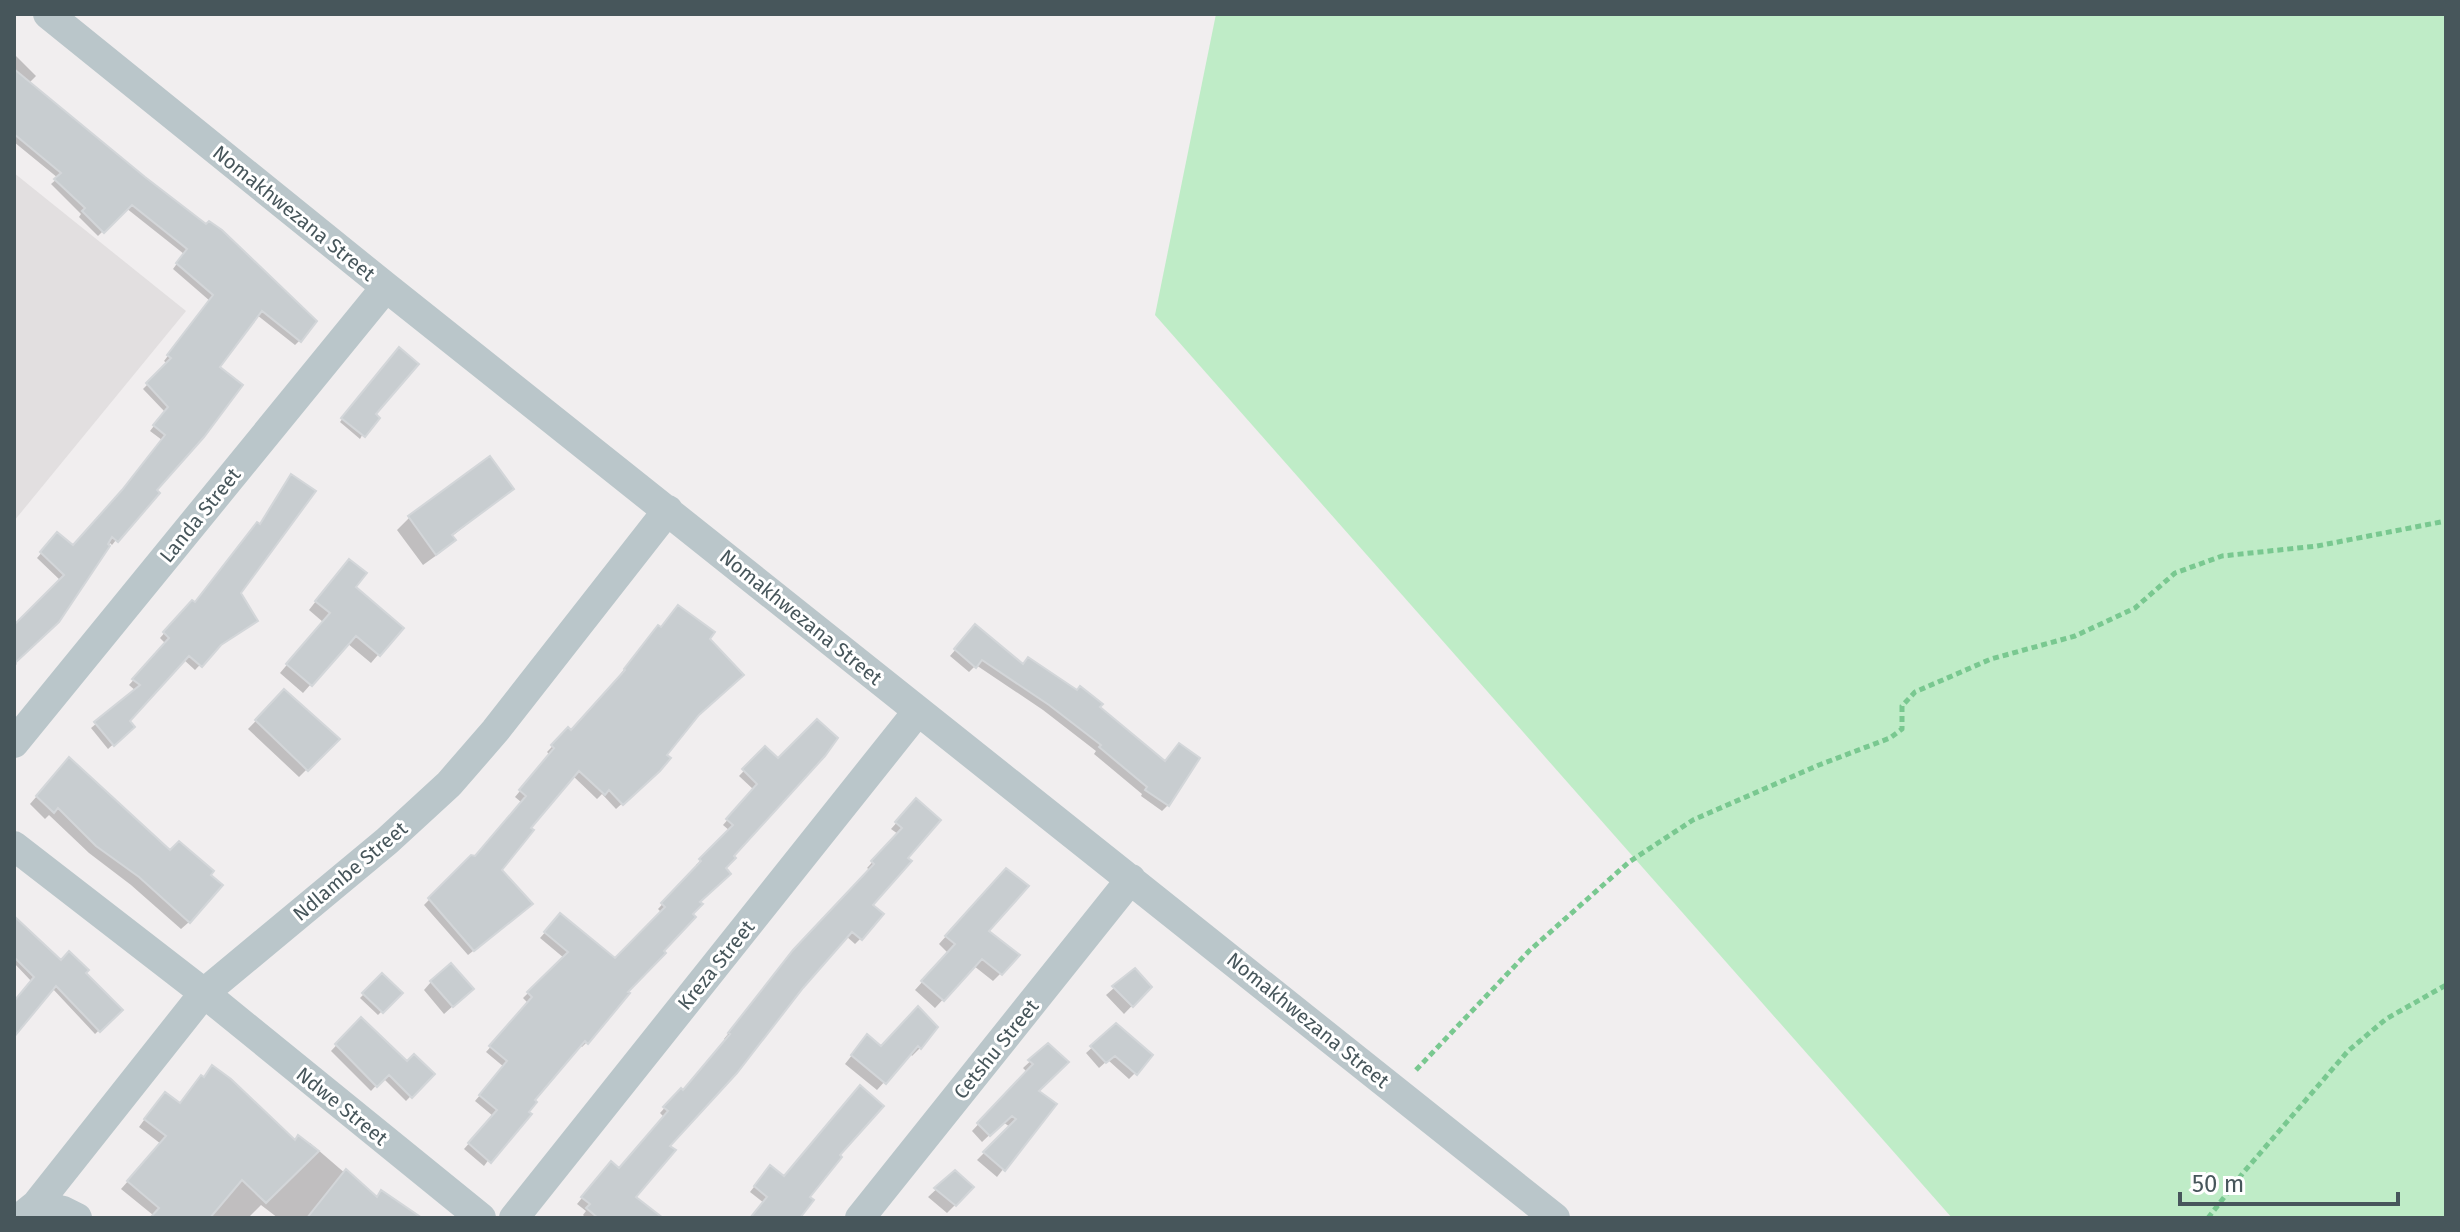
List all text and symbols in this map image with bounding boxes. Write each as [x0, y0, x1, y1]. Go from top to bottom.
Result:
street label: Nomakhwezana Street [208, 140, 381, 286]
street label: Landa Street [155, 462, 246, 567]
street label: Nomakhwezana Street [715, 544, 888, 690]
street label: Ndlambe Street [288, 816, 413, 926]
street label: Kreza Street [673, 915, 760, 1015]
street label: Nomakhwezana Street [1222, 947, 1395, 1093]
street label: Cetshu Street [949, 994, 1044, 1104]
street label: Ndwe Street [292, 1062, 393, 1151]
scale bar [2180, 1156, 2398, 1206]
text: 50 m [2192, 1170, 2244, 1198]

